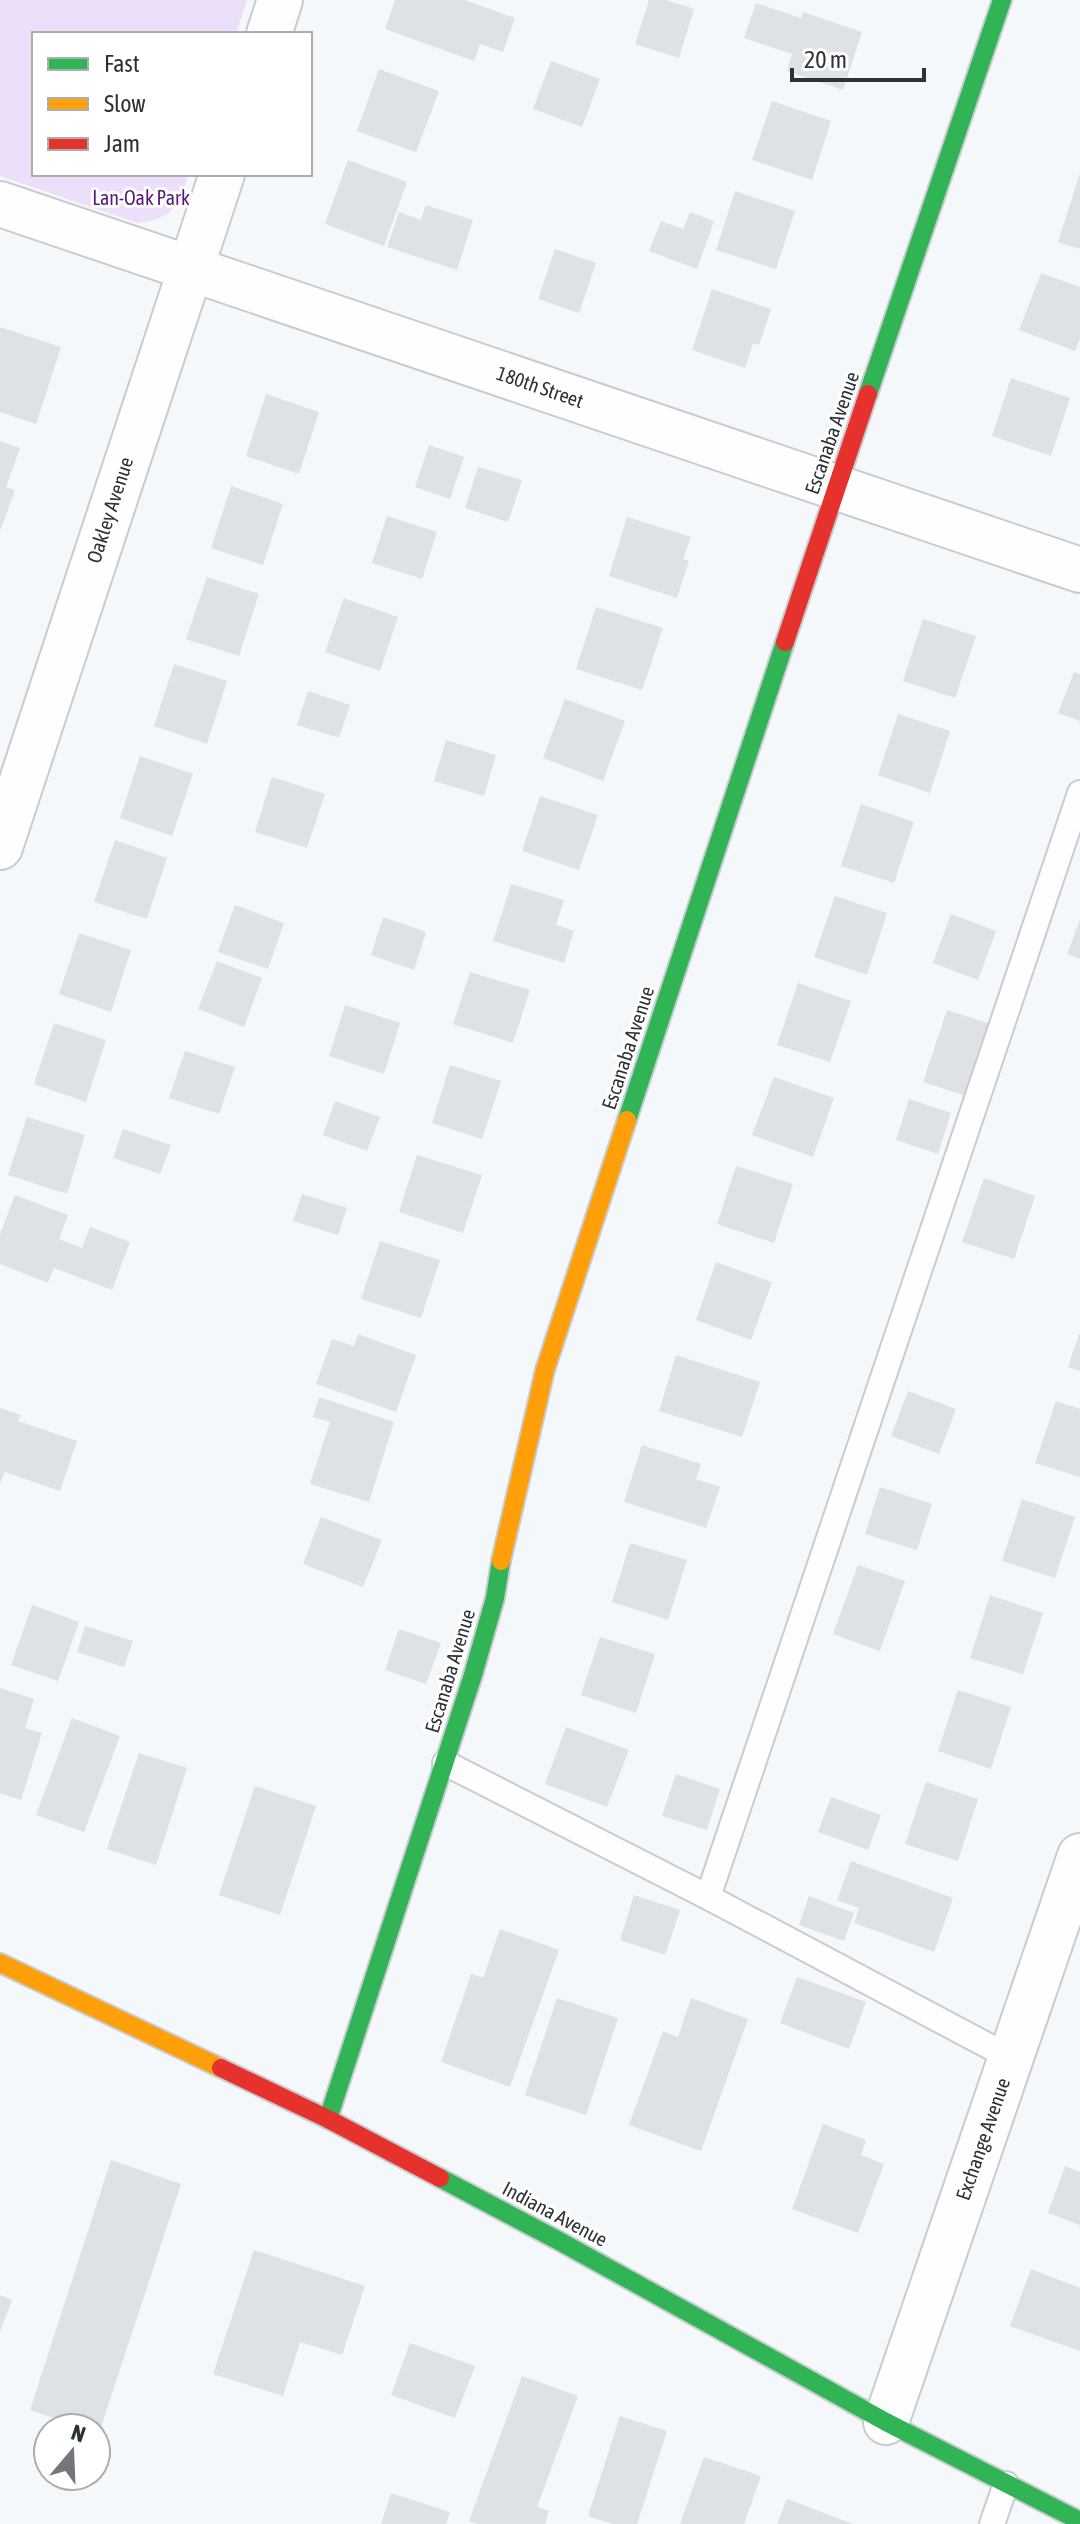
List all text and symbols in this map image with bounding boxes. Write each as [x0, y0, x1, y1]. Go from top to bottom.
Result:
legend [32, 32, 312, 176]
scale bar [792, 32, 924, 82]
text: 20 m [804, 46, 847, 73]
text: Fast [104, 50, 140, 77]
text: Slow [104, 90, 146, 117]
text: Jam [104, 130, 140, 157]
park label: Lan-Oak Park [92, 186, 190, 209]
street label: 180th Street [494, 361, 587, 412]
street label: Escanaba Avenue [800, 368, 863, 497]
street label: Oakley Avenue [82, 454, 137, 566]
street label: Escanaba Avenue [597, 983, 658, 1112]
street label: Escanaba Avenue [420, 1606, 479, 1736]
street label: Exchange Avenue [951, 2075, 1014, 2203]
street label: Indiana Avenue [499, 2176, 612, 2251]
north arrow [32, 2412, 112, 2492]
text: N [68, 2419, 89, 2447]

